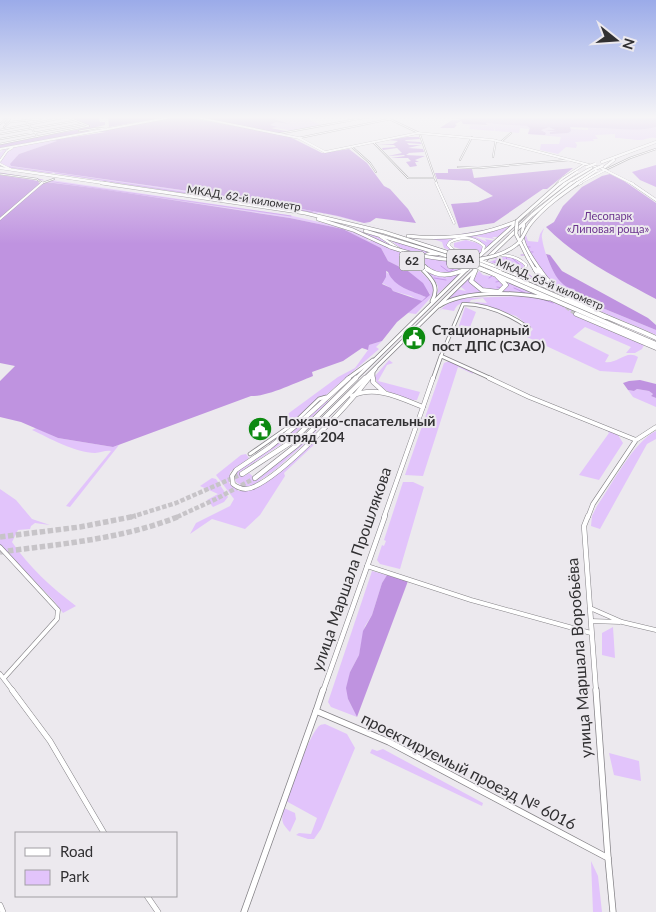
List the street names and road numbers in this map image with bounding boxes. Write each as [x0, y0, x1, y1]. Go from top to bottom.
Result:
street label: МКАД, 62-й километр [186, 182, 302, 213]
road number: 63A [447, 250, 479, 268]
road number: 62 [400, 252, 424, 270]
street label: МКАД, 63-й километр [495, 255, 606, 312]
street label: улица Маршала Прошлякова [307, 464, 394, 674]
street label: улица Маршала Воробьёва [562, 557, 595, 759]
street label: проектируемый проезд № 6016 [359, 708, 580, 833]

